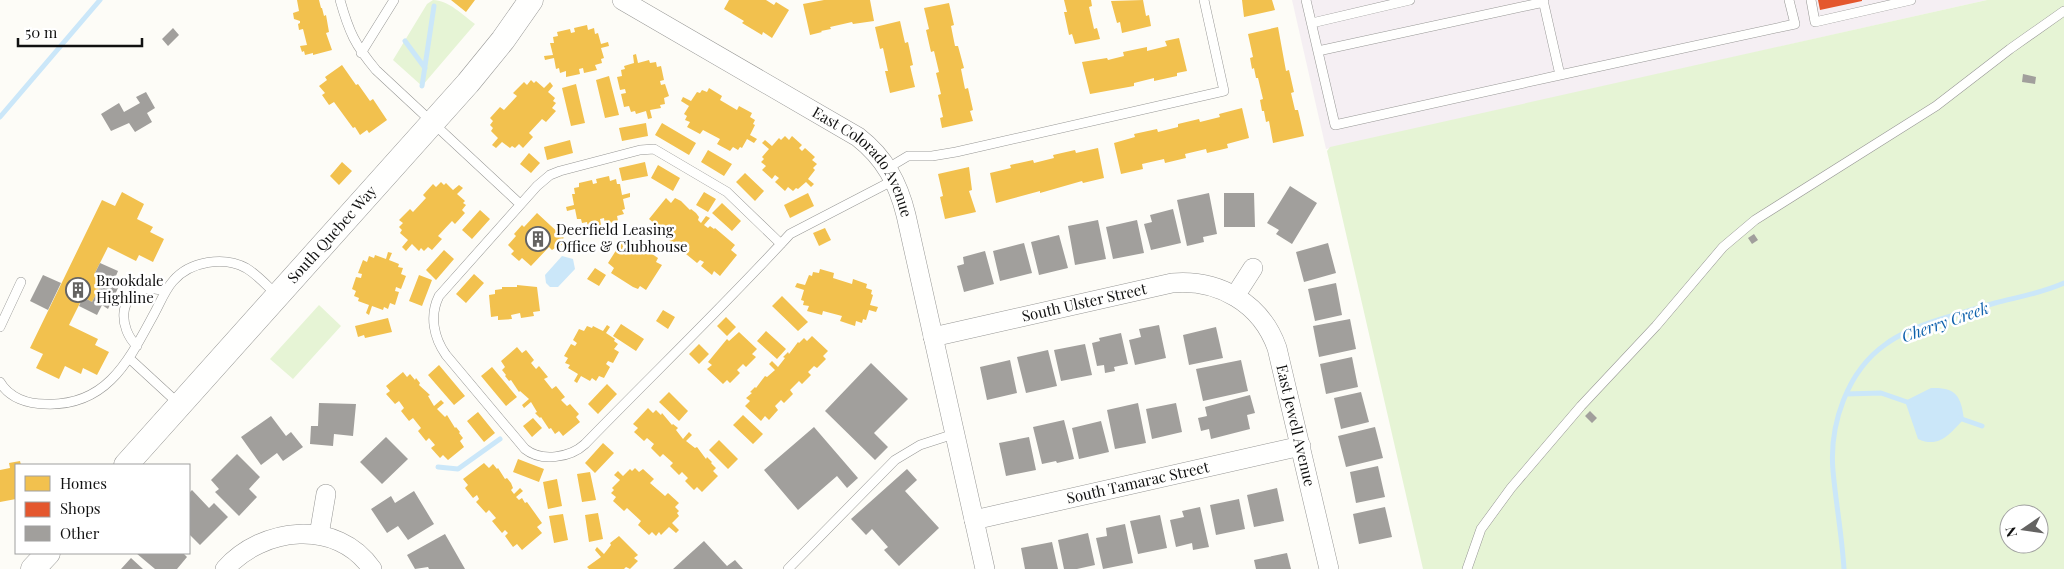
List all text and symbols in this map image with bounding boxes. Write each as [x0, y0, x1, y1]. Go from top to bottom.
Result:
scale bar [18, 15, 141, 47]
text: 50 m [25, 22, 58, 42]
street label: East Colorado Avenue [809, 102, 917, 219]
street label: South Quebec Way [282, 181, 381, 287]
place label: Deerfield Leasing Office & Clubhouse [556, 219, 688, 256]
building icon: Deerfield Leasing Office & Clubhouse [525, 226, 551, 252]
place label: Brookdale Highline [96, 270, 164, 307]
building icon: Brookdale Highline [65, 277, 91, 303]
street label: South Ulster Street [1020, 278, 1149, 326]
water label: Cherry Creek [1899, 297, 1991, 346]
street label: East Jewell Avenue [1272, 362, 1320, 488]
street label: South Tamarac Street [1064, 456, 1211, 508]
legend [15, 464, 190, 554]
text: Homes [60, 473, 107, 493]
text: Shops [60, 498, 101, 518]
north arrow [1999, 504, 2049, 554]
text: Other [60, 523, 100, 543]
text: N [2000, 525, 2021, 539]

